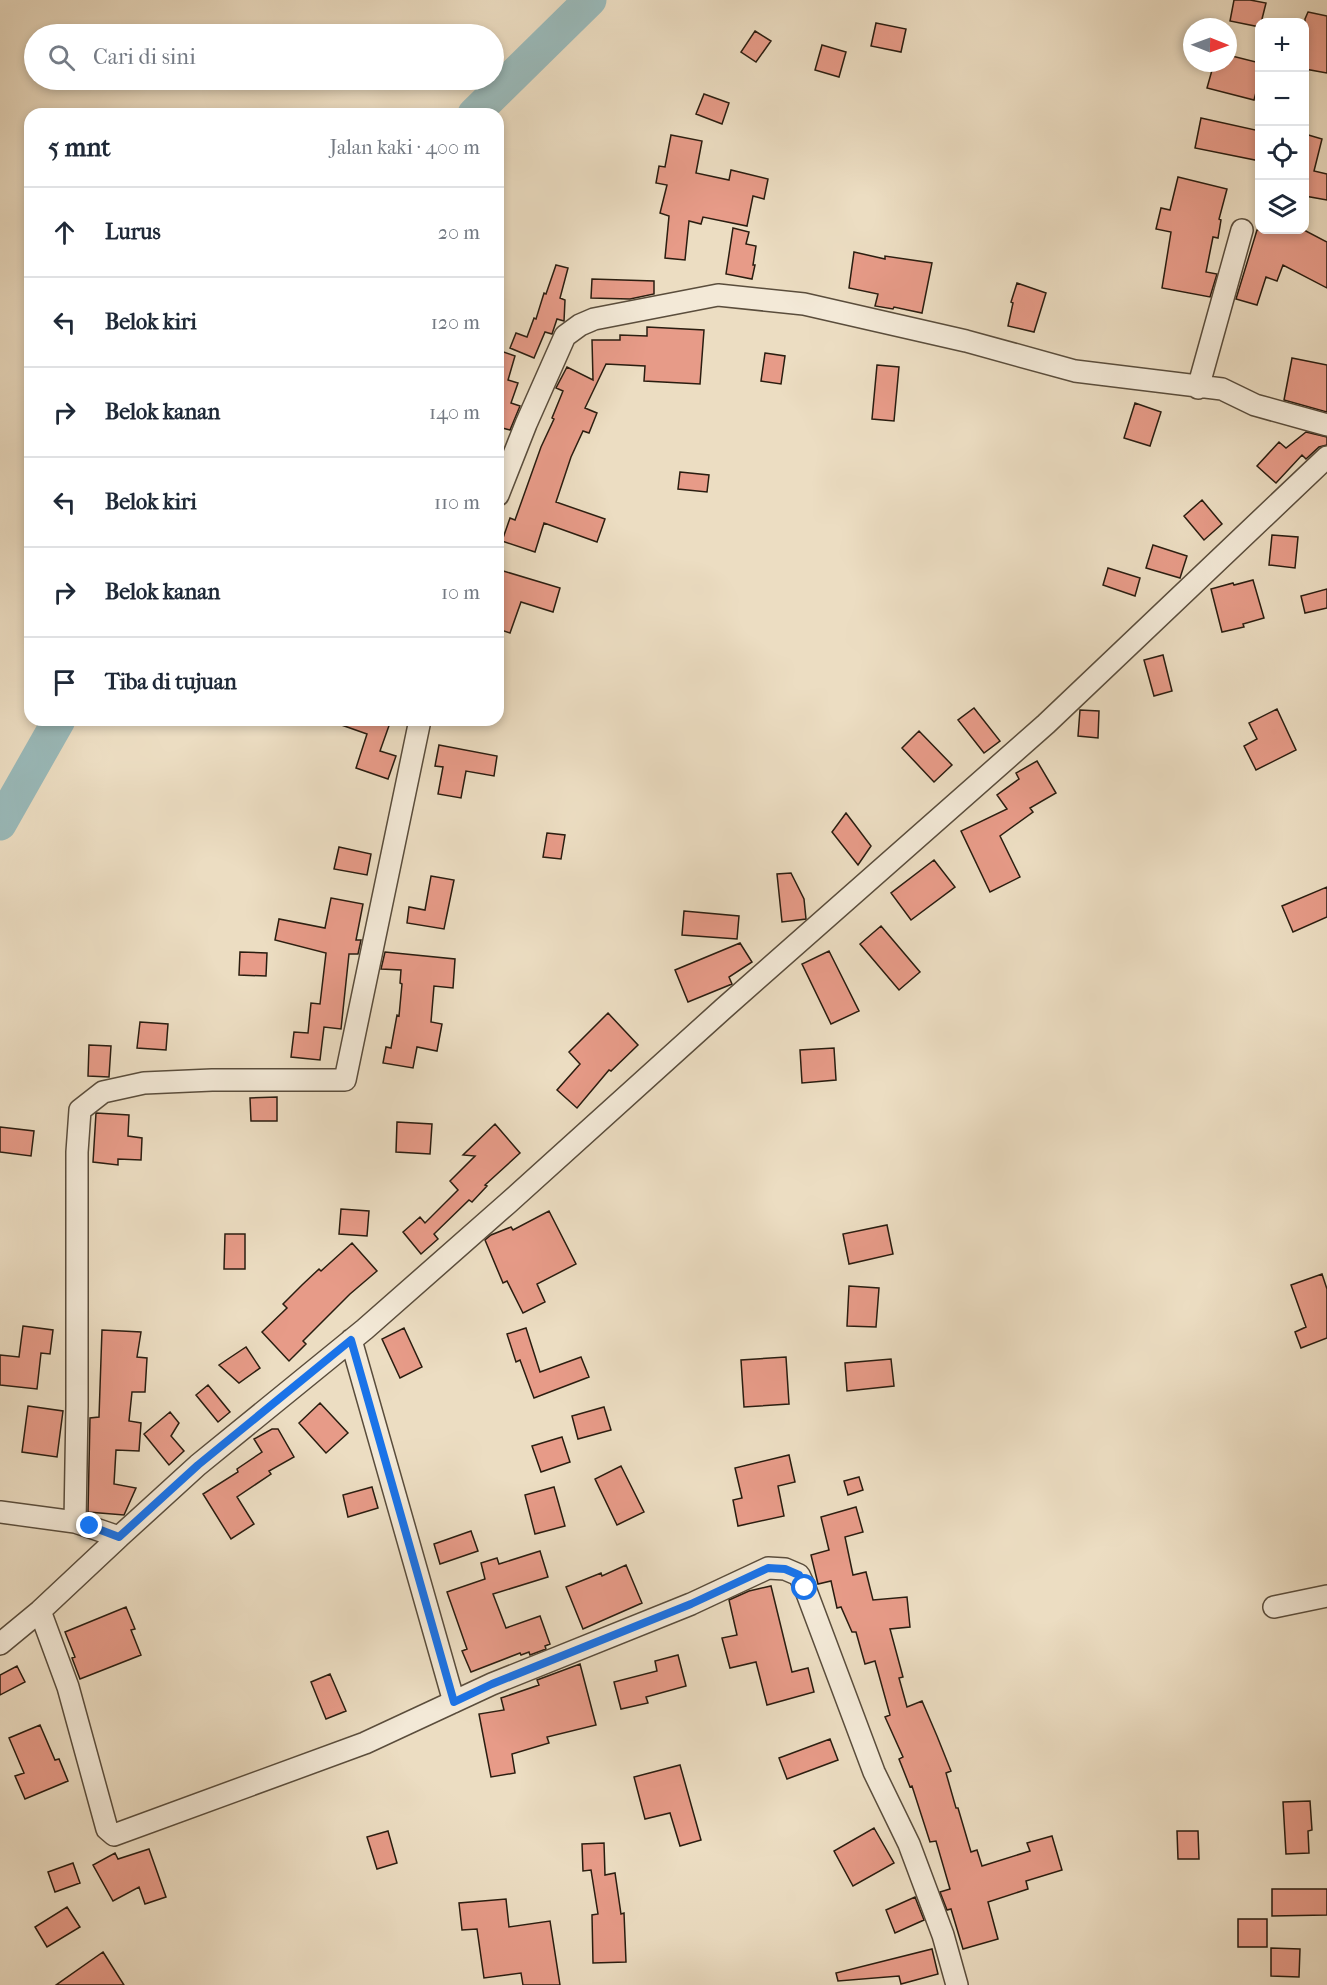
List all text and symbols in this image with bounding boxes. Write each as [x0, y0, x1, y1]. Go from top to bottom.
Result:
north arrow [1183, 18, 1237, 72]
map controls [1255, 18, 1309, 234]
button: + [1255, 18, 1309, 72]
search box [24, 24, 504, 90]
icon: search [45, 41, 78, 74]
text: Cari di sini [93, 44, 196, 70]
button: − [1255, 72, 1309, 126]
button: locate [1255, 126, 1309, 180]
text: 5 mnt [48, 132, 111, 163]
text: Jalan kaki · 400 m [330, 136, 480, 159]
button: layers [1255, 180, 1309, 234]
icon: ahead [48, 216, 81, 249]
text: Lurus [105, 219, 161, 245]
text: 20 m [438, 221, 480, 244]
icon: left [48, 306, 81, 339]
text: Belok kiri [105, 309, 197, 335]
text: 120 m [431, 311, 480, 334]
icon: right [48, 396, 81, 429]
text: Belok kanan [105, 399, 220, 425]
text: 140 m [429, 401, 480, 424]
icon: left [48, 486, 81, 519]
text: Belok kiri [105, 489, 197, 515]
text: 110 m [434, 491, 480, 514]
icon: right [48, 576, 81, 609]
text: Belok kanan [105, 579, 220, 605]
text: 10 m [441, 581, 480, 604]
icon: arrive [48, 666, 81, 699]
text: Tiba di tujuan [105, 669, 237, 695]
route end [76, 1512, 102, 1538]
route start [791, 1574, 817, 1600]

